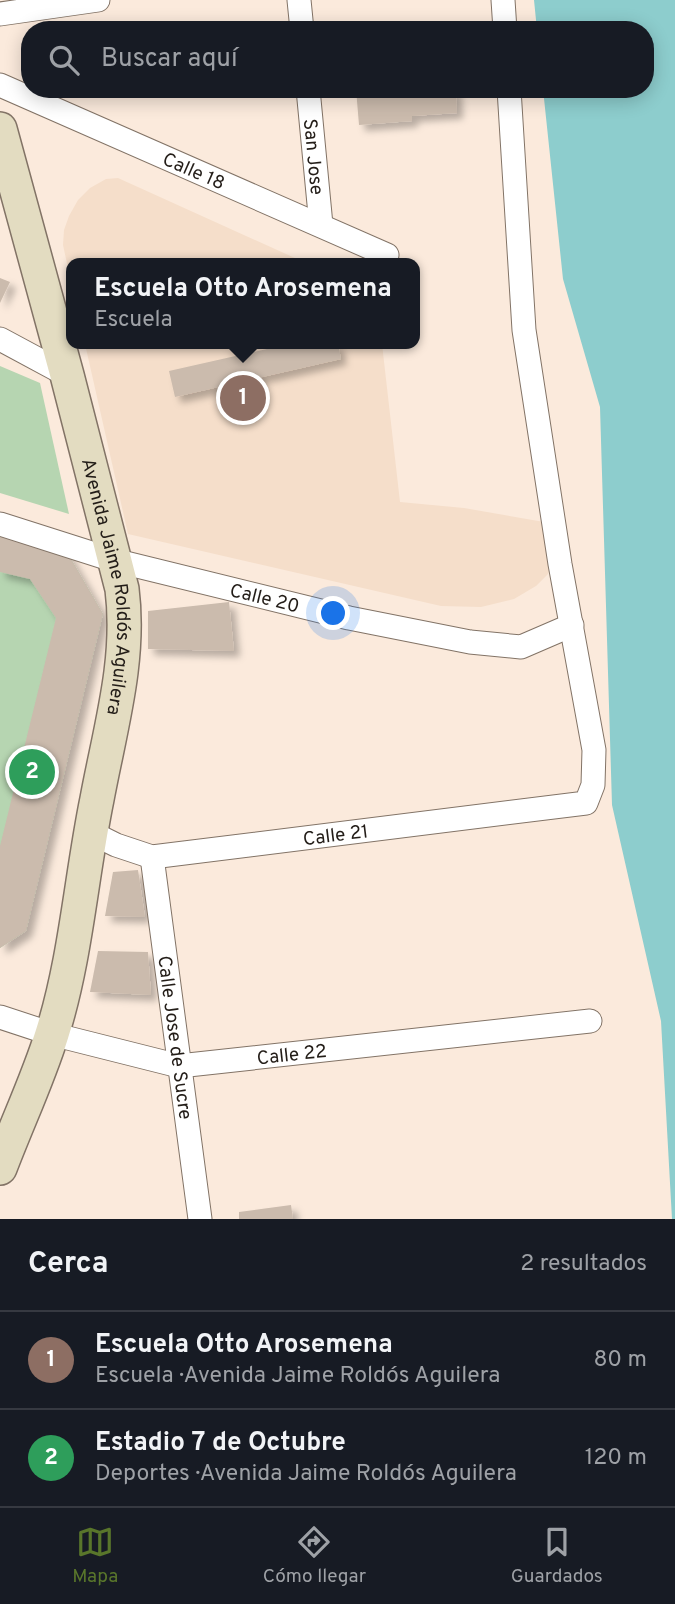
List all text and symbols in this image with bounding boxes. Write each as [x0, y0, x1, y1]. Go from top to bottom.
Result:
search box [21, 21, 654, 98]
icon: search [45, 41, 83, 79]
text: Buscar aquí [101, 43, 238, 76]
street label: San Jose [297, 118, 328, 196]
street label: Calle 18 [158, 148, 228, 196]
popup [66, 258, 420, 349]
text: Escuela Otto Arosemena [94, 273, 392, 306]
text: Escuela [94, 306, 173, 335]
pin: 1 [220, 372, 266, 424]
street label: Avenida Jaime Roldós Aguilera [75, 456, 134, 717]
street label: Calle 20 [227, 579, 302, 619]
your location [316, 596, 350, 630]
pin: 2 [9, 746, 55, 798]
street label: Calle 21 [302, 820, 370, 852]
street label: Calle Jose de Sucre [151, 954, 197, 1121]
street label: Calle 22 [256, 1040, 328, 1071]
text: Cerca [28, 1246, 108, 1283]
text: 2 resultados [520, 1250, 647, 1279]
text: Escuela Otto Arosemena [95, 1329, 393, 1362]
text: 1 [46, 1346, 56, 1375]
text: 80 m [594, 1346, 647, 1375]
text: Escuela · Avenida Jaime Roldós Aguilera [95, 1362, 500, 1391]
text: Estadio 7 de Octubre [95, 1427, 346, 1460]
text: 2 [44, 1444, 58, 1473]
text: 120 m [585, 1444, 647, 1473]
text: Deportes · Avenida Jaime Roldós Aguilera [95, 1460, 517, 1489]
tab: Mapa [72, 1523, 118, 1589]
tab: Cómo llegar [263, 1523, 366, 1589]
tab: Guardados [511, 1523, 603, 1589]

